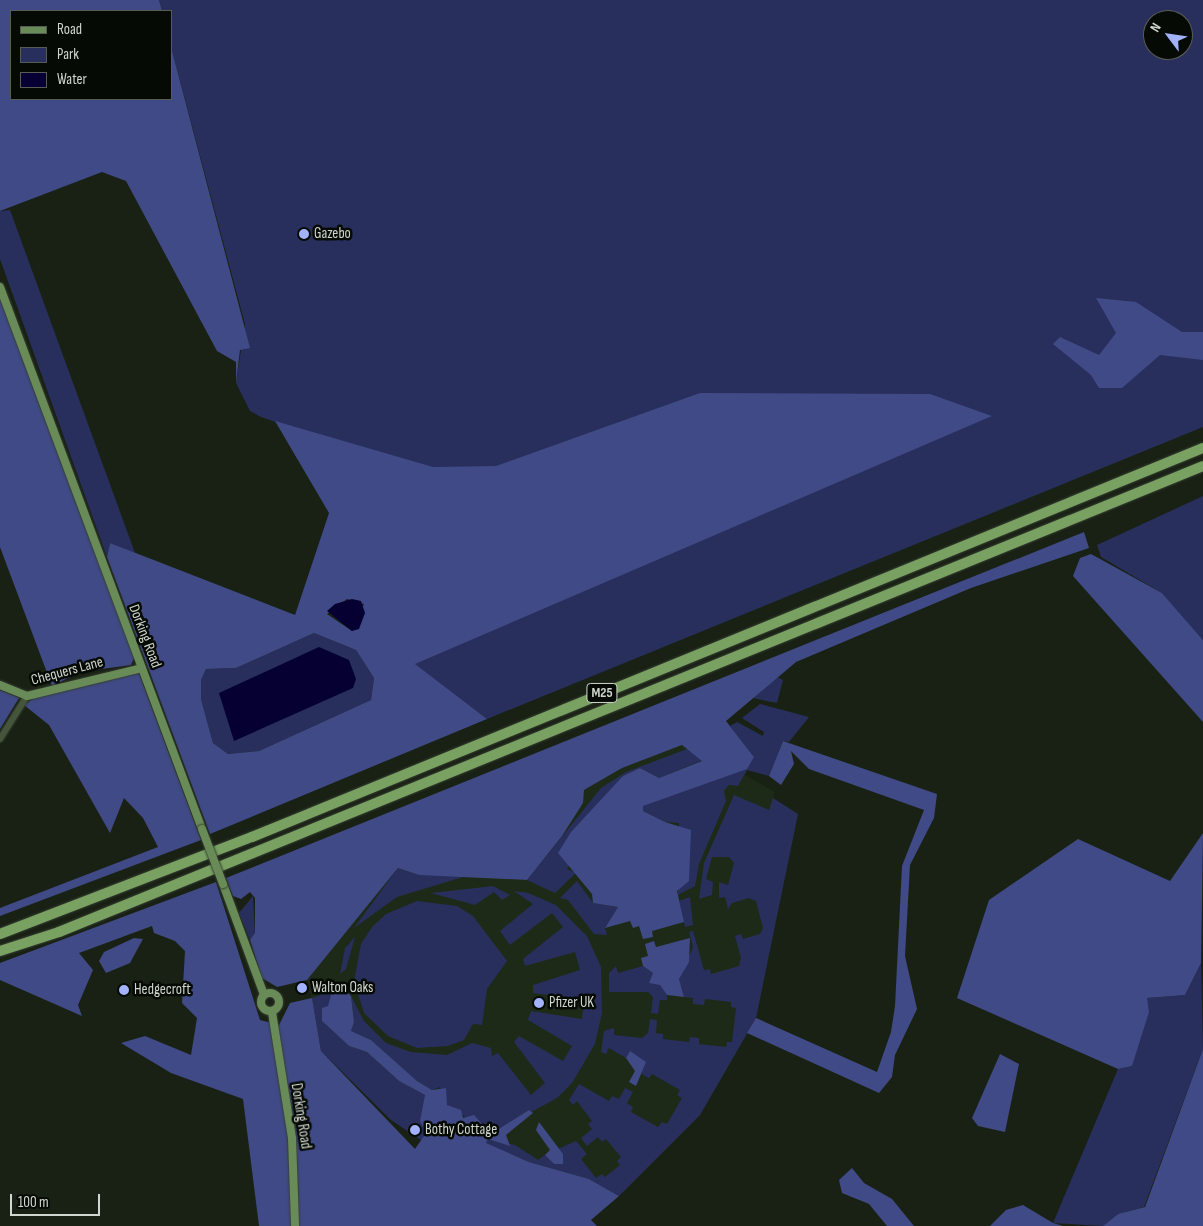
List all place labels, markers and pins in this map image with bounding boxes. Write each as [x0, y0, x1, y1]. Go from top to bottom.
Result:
place label: Gazebo [314, 225, 351, 243]
marker: Gazebo [298, 228, 310, 240]
place label: Walton Oaks [312, 979, 373, 997]
place label: Hedgecroft [134, 981, 191, 999]
marker: Walton Oaks [296, 982, 308, 994]
marker: Hedgecroft [118, 984, 130, 996]
place label: Pfizer UK [549, 994, 594, 1012]
marker: Pfizer UK [533, 997, 545, 1009]
place label: Bothy Cottage [425, 1121, 497, 1139]
marker: Bothy Cottage [409, 1124, 421, 1136]

